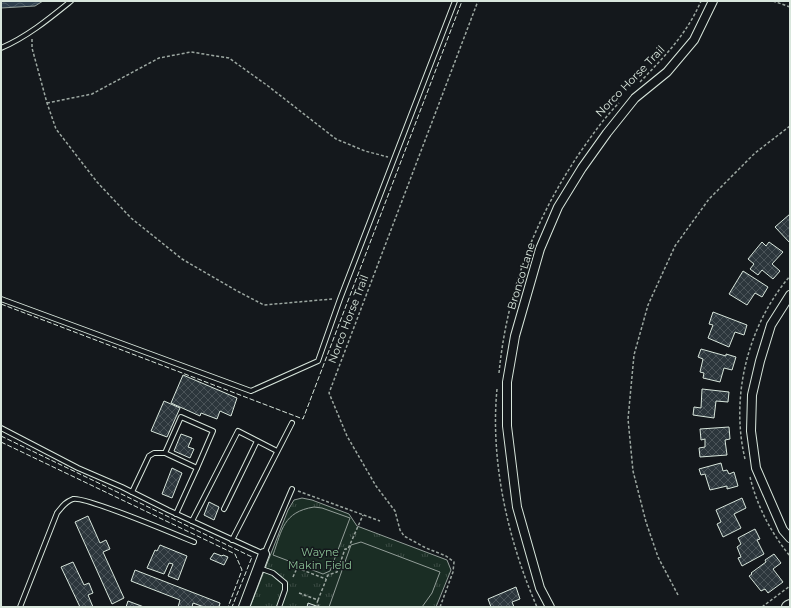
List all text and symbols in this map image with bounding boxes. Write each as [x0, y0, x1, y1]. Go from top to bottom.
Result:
street label: Norco Horse Trail [592, 42, 668, 120]
street label: Bronco Lane [504, 240, 538, 311]
street label: Norco Horse Trail [325, 273, 371, 365]
park label: Wayne Makin Field [288, 545, 352, 572]

